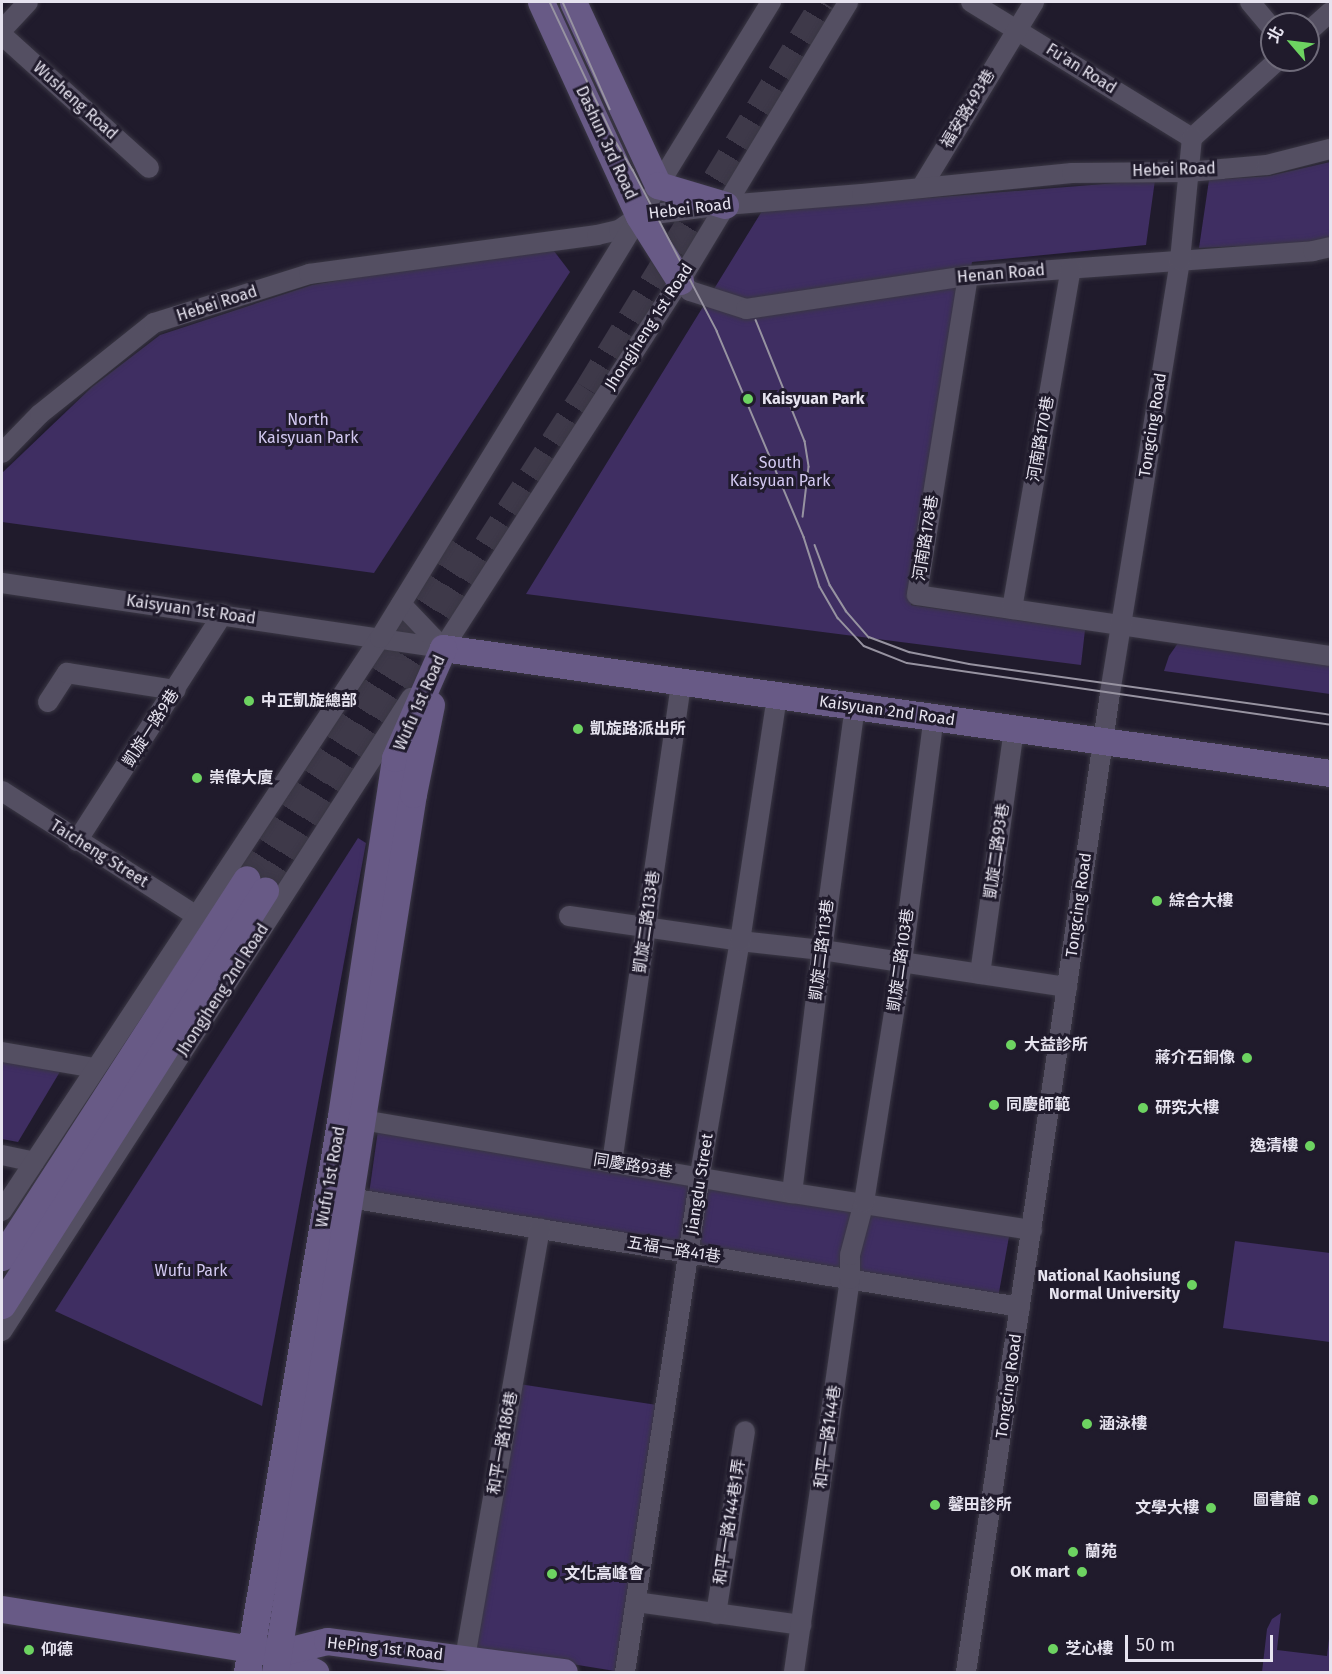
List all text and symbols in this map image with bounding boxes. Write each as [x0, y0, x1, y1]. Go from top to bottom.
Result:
north arrow [1260, 12, 1320, 72]
text: 北 [1263, 23, 1288, 46]
street label: Fu'an Road [1042, 40, 1120, 98]
street label: Wusheng Road [29, 58, 121, 144]
street label: 福安路493巷 [937, 66, 999, 152]
street label: Dashun 3rd Road [571, 83, 641, 203]
street label: Hebei Road [1132, 159, 1216, 181]
street label: Hebei Road [647, 194, 733, 224]
street label: Jhongjheng 1st Road [601, 260, 697, 394]
street label: Henan Road [956, 261, 1046, 287]
street label: Hebei Road [174, 282, 260, 326]
street label: Tongcing Road [1135, 372, 1171, 478]
place label: Kaisyuan Park [762, 389, 865, 409]
marker: Kaisyuan Park [739, 390, 757, 408]
street label: 河南路170巷 [1024, 395, 1058, 483]
park label: North Kaisyuan Park [258, 410, 358, 448]
park label: South Kaisyuan Park [730, 453, 830, 491]
street label: 河南路178巷 [910, 494, 942, 582]
street label: Kaisyuan 1st Road [125, 591, 257, 629]
street label: Wufu 1st Road [390, 652, 450, 754]
street label: 凱旋一路9巷 [119, 686, 183, 770]
place label: 中正凱旋總部 [261, 691, 357, 711]
street label: Kaisyuan 2nd Road [818, 692, 956, 730]
marker: 中正凱旋總部 [242, 694, 256, 708]
place label: 凱旋路派出所 [590, 719, 686, 739]
marker: 凱旋路派出所 [571, 722, 585, 736]
place label: 崇偉大廈 [209, 768, 273, 788]
marker: 崇偉大廈 [190, 771, 204, 785]
street label: 凱旋二路93巷 [981, 802, 1013, 900]
street label: Taicheng Street [47, 816, 151, 892]
street label: Tongcing Road [1062, 852, 1096, 958]
street label: 凱旋二路133巷 [630, 870, 664, 974]
place label: 綜合大樓 [1169, 891, 1233, 911]
marker: 綜合大樓 [1150, 894, 1164, 908]
street label: 凱旋二路113巷 [806, 898, 838, 1002]
street label: 凱旋二路103巷 [884, 907, 918, 1013]
street label: Jhongjheng 2nd Road [173, 920, 273, 1060]
place label: 大益診所 [1024, 1035, 1088, 1055]
marker: 大益診所 [1002, 1036, 1020, 1054]
place label: 蔣介石銅像 [1155, 1048, 1235, 1068]
marker: 蔣介石銅像 [1240, 1051, 1254, 1065]
place label: 同慶師範 [1006, 1095, 1070, 1115]
marker: 同慶師範 [987, 1098, 1001, 1112]
place label: 研究大樓 [1155, 1098, 1219, 1118]
marker: 研究大樓 [1136, 1101, 1150, 1115]
street label: Wufu 1st Road [313, 1125, 349, 1229]
street label: Jiangdu Street [683, 1132, 717, 1236]
place label: 逸清樓 [1250, 1136, 1298, 1156]
marker: 逸清樓 [1303, 1139, 1317, 1153]
street label: 同慶路93巷 [592, 1150, 674, 1182]
street label: 五福一路41巷 [626, 1233, 722, 1267]
park label: Wufu Park [155, 1261, 227, 1281]
place label: National Kaohsiung Normal University [1037, 1266, 1180, 1304]
marker: National Kaohsiung Normal University [1185, 1278, 1199, 1292]
street label: Tongcing Road [992, 1333, 1026, 1439]
street label: 和平一路144巷 [811, 1384, 845, 1490]
street label: 和平一路186巷 [484, 1390, 522, 1496]
place label: 涵泳樓 [1099, 1414, 1147, 1434]
marker: 涵泳樓 [1080, 1417, 1094, 1431]
street label: 和平一路144巷1弄 [711, 1458, 749, 1586]
place label: 圖書館 [1253, 1490, 1301, 1510]
marker: 圖書館 [1306, 1493, 1320, 1507]
place label: 馨田診所 [948, 1495, 1012, 1515]
marker: 馨田診所 [926, 1496, 944, 1514]
place label: 文學大樓 [1135, 1498, 1199, 1518]
marker: 文學大樓 [1204, 1501, 1218, 1515]
place label: 蘭苑 [1085, 1542, 1117, 1562]
marker: 蘭苑 [1066, 1545, 1080, 1559]
place label: OK mart [1010, 1562, 1070, 1582]
place label: 文化高峰會 [564, 1564, 644, 1584]
marker: OK mart [1075, 1565, 1089, 1579]
marker: 文化高峰會 [545, 1567, 559, 1581]
scale bar [1128, 1623, 1276, 1661]
street label: HePing 1st Road [326, 1633, 444, 1665]
text: 50 m [1136, 1634, 1175, 1656]
place label: 芝心樓 [1065, 1639, 1113, 1659]
place label: 仰德 [41, 1640, 73, 1660]
marker: 芝心樓 [1046, 1642, 1060, 1656]
marker: 仰德 [22, 1643, 36, 1657]

